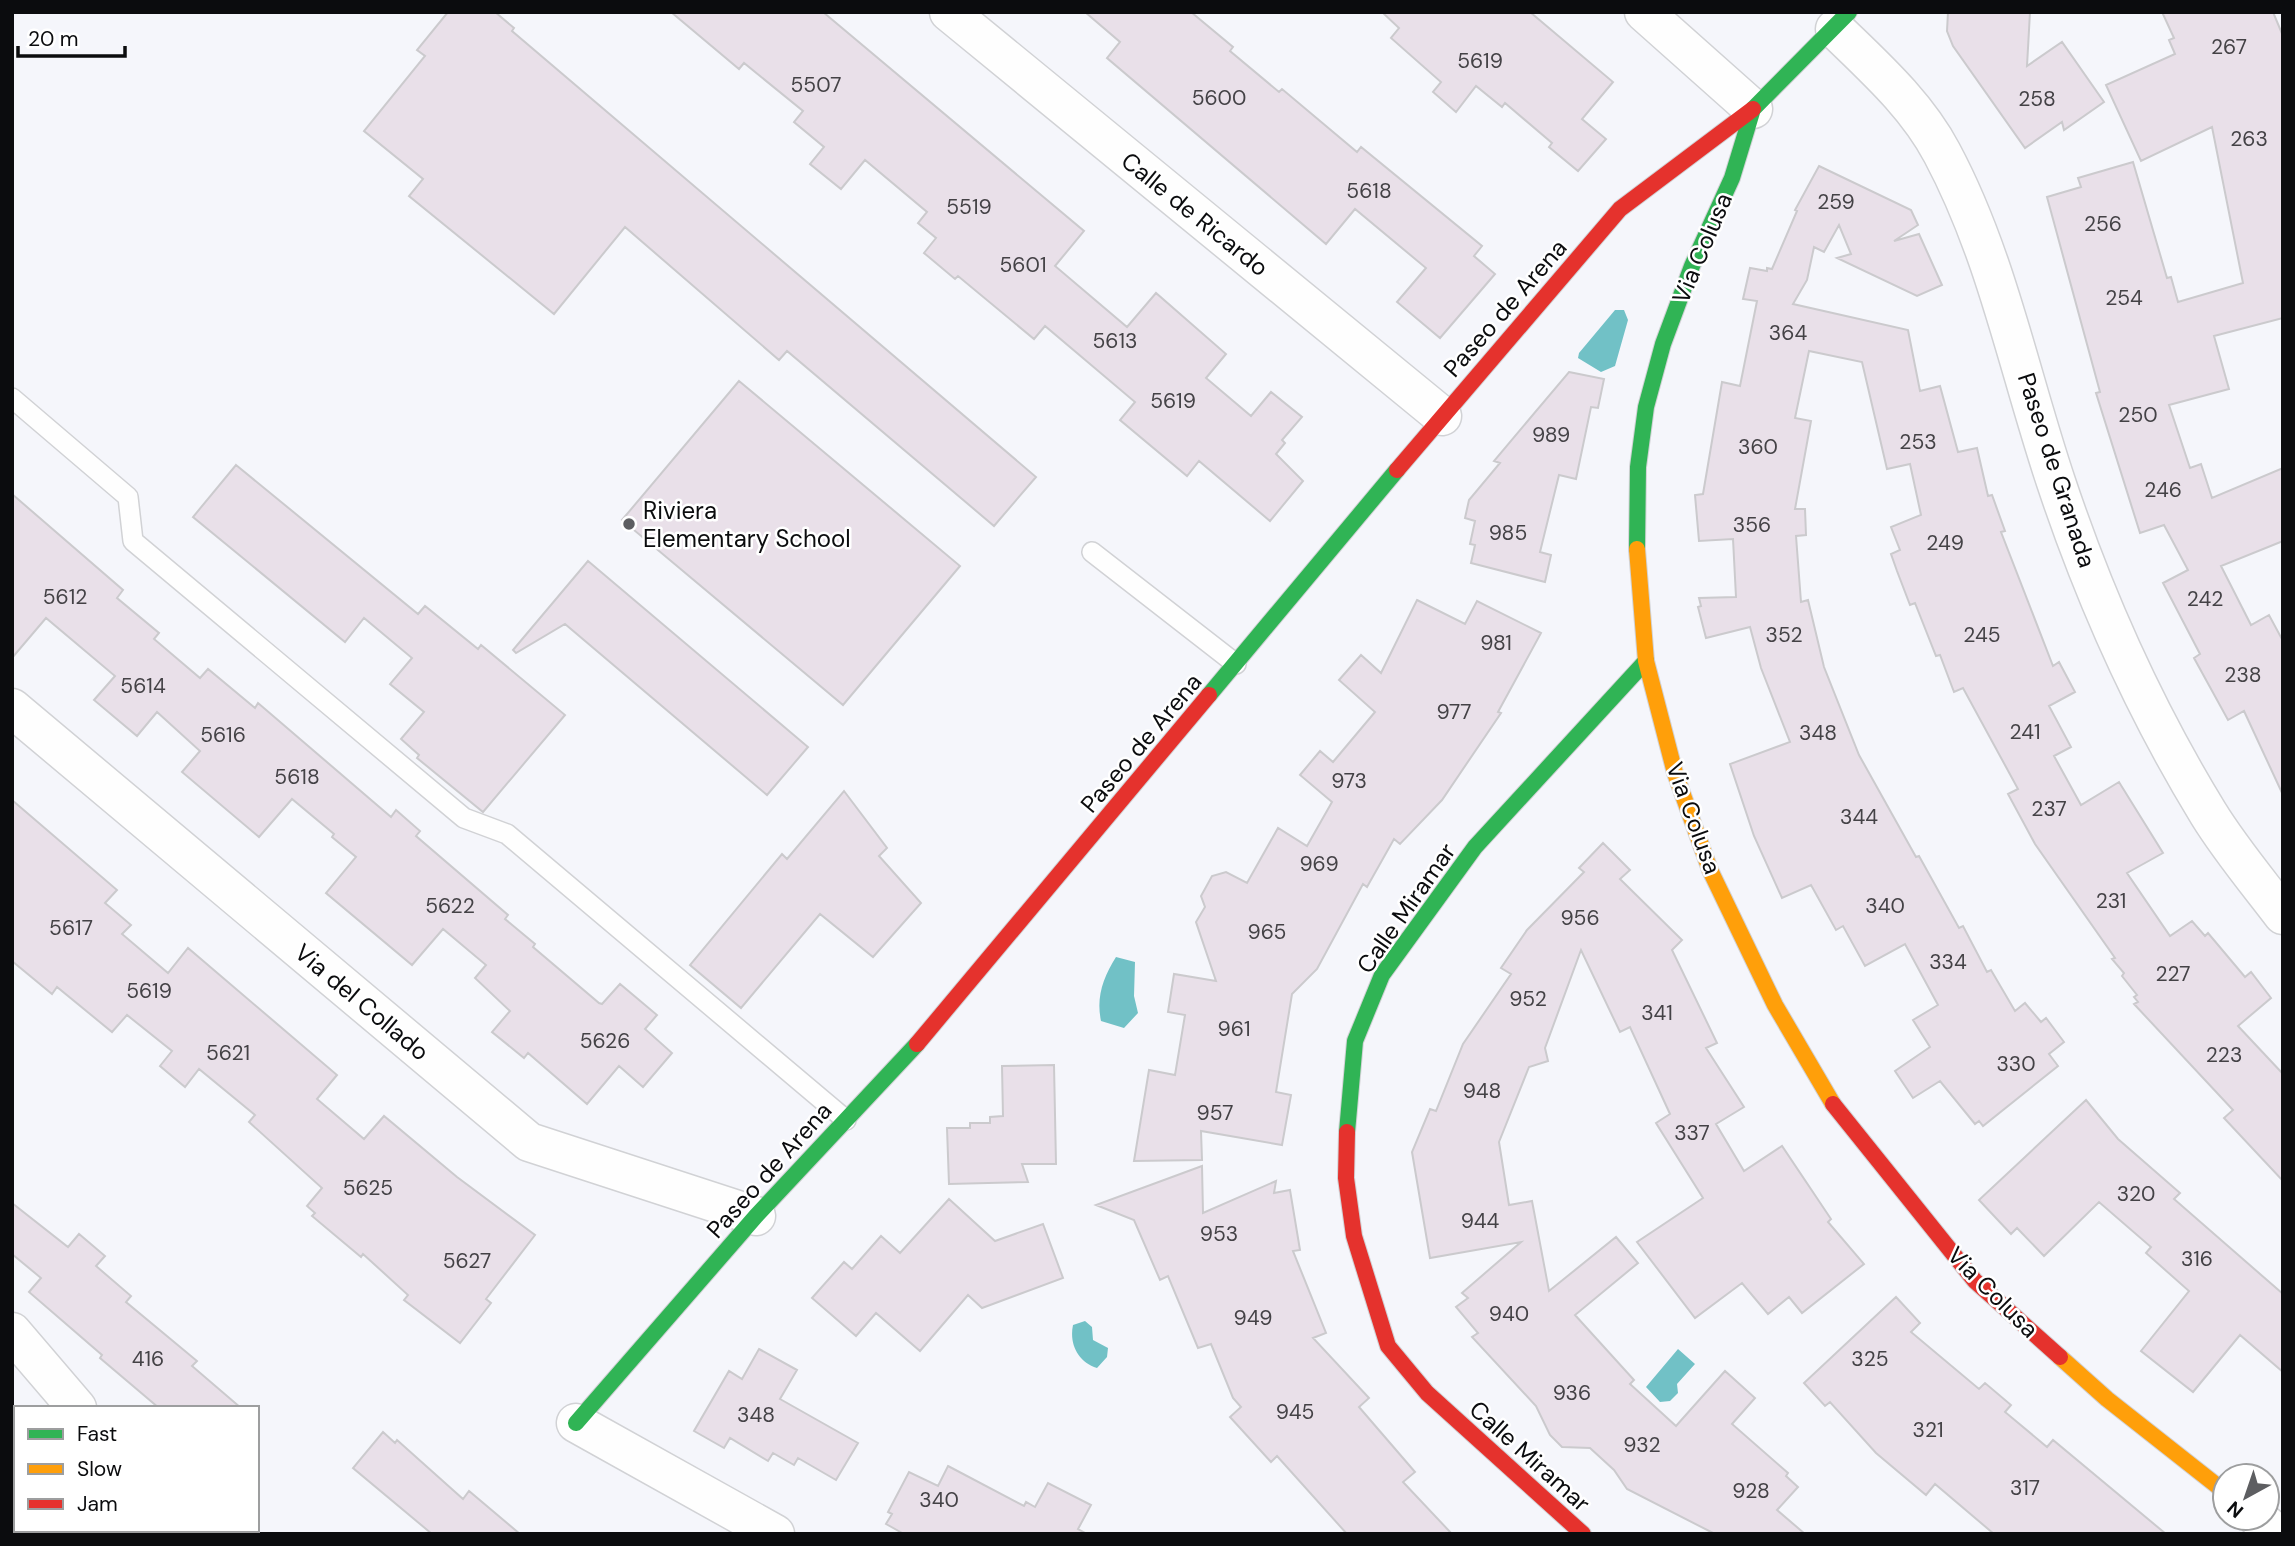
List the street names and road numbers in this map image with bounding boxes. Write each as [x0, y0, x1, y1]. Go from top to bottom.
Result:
street label: Calle de Ricardo [1115, 145, 1275, 283]
street label: Via Colusa [1665, 188, 1739, 308]
street label: Paseo de Arena [1437, 233, 1573, 383]
street label: Paseo de Granada [2011, 369, 2103, 571]
street label: Paseo de Arena [1074, 667, 1208, 819]
street label: Via Colusa [1659, 758, 1729, 878]
street label: Calle Miramar [1350, 837, 1462, 979]
street label: Via del Collado [288, 937, 436, 1067]
street label: Paseo de Arena [700, 1095, 838, 1245]
street label: Via Colusa [1941, 1240, 2045, 1344]
street label: Calle Miramar [1463, 1394, 1597, 1519]

